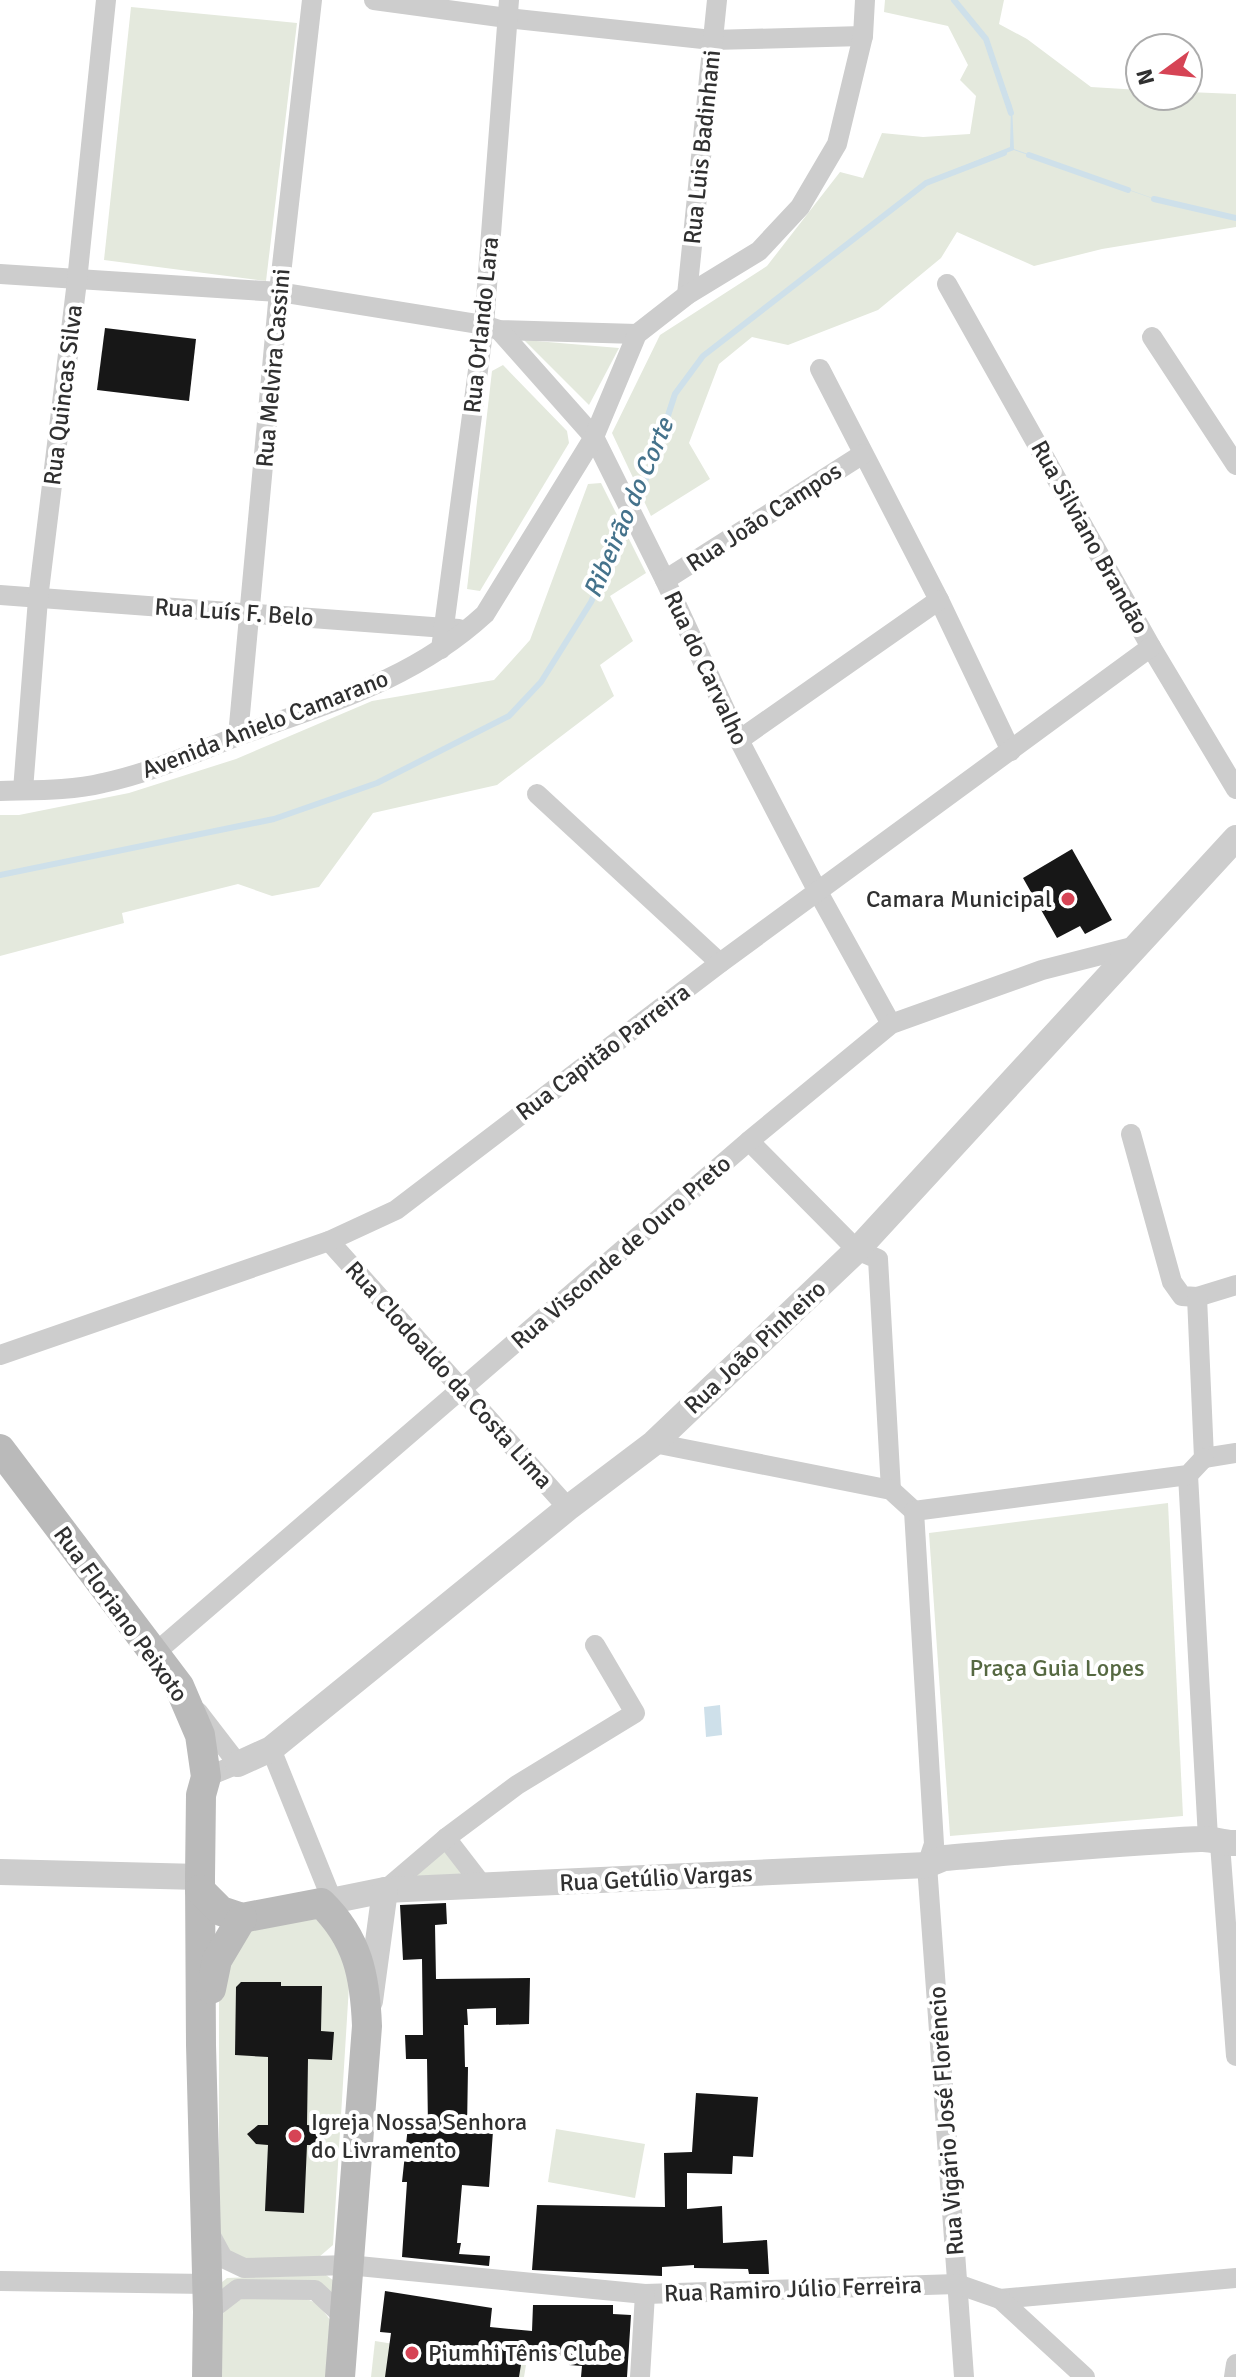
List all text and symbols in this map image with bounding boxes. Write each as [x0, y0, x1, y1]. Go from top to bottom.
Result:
north arrow [1124, 32, 1204, 112]
street label: Rua Luis Badinhani [677, 48, 727, 246]
text: N [1130, 66, 1160, 88]
street label: Rua Orlando Lara [457, 235, 505, 415]
street label: Rua Melvira Cassini [249, 267, 297, 469]
street label: Rua Quincas Silva [37, 303, 89, 487]
water label: Ribeirão do Corte [577, 411, 682, 603]
street label: Rua Silviano Brandão [1024, 435, 1156, 639]
street label: Rua João Campos [681, 456, 847, 578]
street label: Rua do Carvalho [657, 586, 755, 750]
street label: Rua Luís F. Belo [153, 591, 315, 633]
street label: Avenida Anielo Camarano [137, 663, 393, 785]
place label: Camara Municipal [866, 884, 1052, 914]
marker: Camara Municipal [1059, 890, 1077, 908]
street label: Rua Capitão Parreira [510, 977, 696, 1127]
street label: Rua Visconde de Ouro Preto [505, 1148, 737, 1356]
street label: Rua Clodoaldo da Costa Lima [339, 1255, 559, 1495]
street label: Rua João Pinheiro [678, 1274, 832, 1420]
street label: Rua Floriano Peixoto [47, 1520, 195, 1708]
park label: Praça Guia Lopes [970, 1653, 1144, 1683]
street label: Rua Getúlio Vargas [559, 1858, 753, 1898]
street label: Rua Vigário José Florêncio [922, 1985, 970, 2257]
place label: Igreja Nossa Senhora do Livramento [311, 2107, 527, 2165]
marker: Igreja Nossa Senhora do Livramento [286, 2127, 304, 2145]
street label: Rua Ramiro Júlio Ferreira [663, 2270, 923, 2308]
place label: Piumhi Tênis Clube [428, 2338, 622, 2368]
marker: Piumhi Tênis Clube [403, 2344, 421, 2362]

